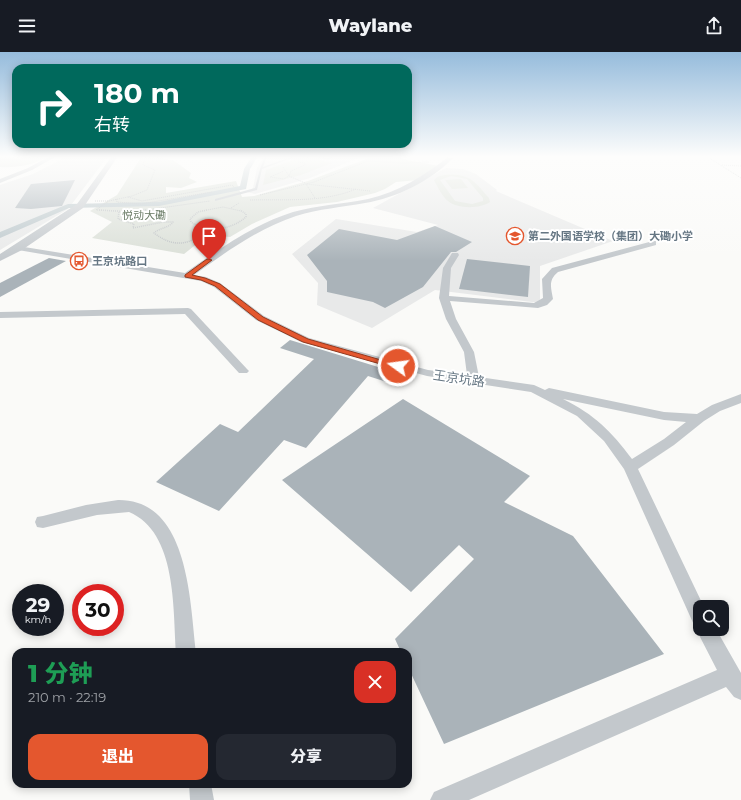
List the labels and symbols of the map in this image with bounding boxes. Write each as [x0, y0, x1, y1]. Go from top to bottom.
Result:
park label: 悦动大磡 [122, 208, 166, 222]
pin [192, 219, 226, 260]
school or university icon: 第二外国语学校（集团）大磡小学 [505, 226, 525, 246]
place label: 第二外国语学校（集团）大磡小学 [528, 229, 693, 243]
bus stop icon: 王京坑路口 [69, 251, 89, 271]
place label: 王京坑路口 [92, 254, 147, 268]
position arrow [377, 345, 419, 387]
street label: 王京坑路 [432, 366, 486, 390]
speed limit sign: 30 [72, 584, 124, 636]

